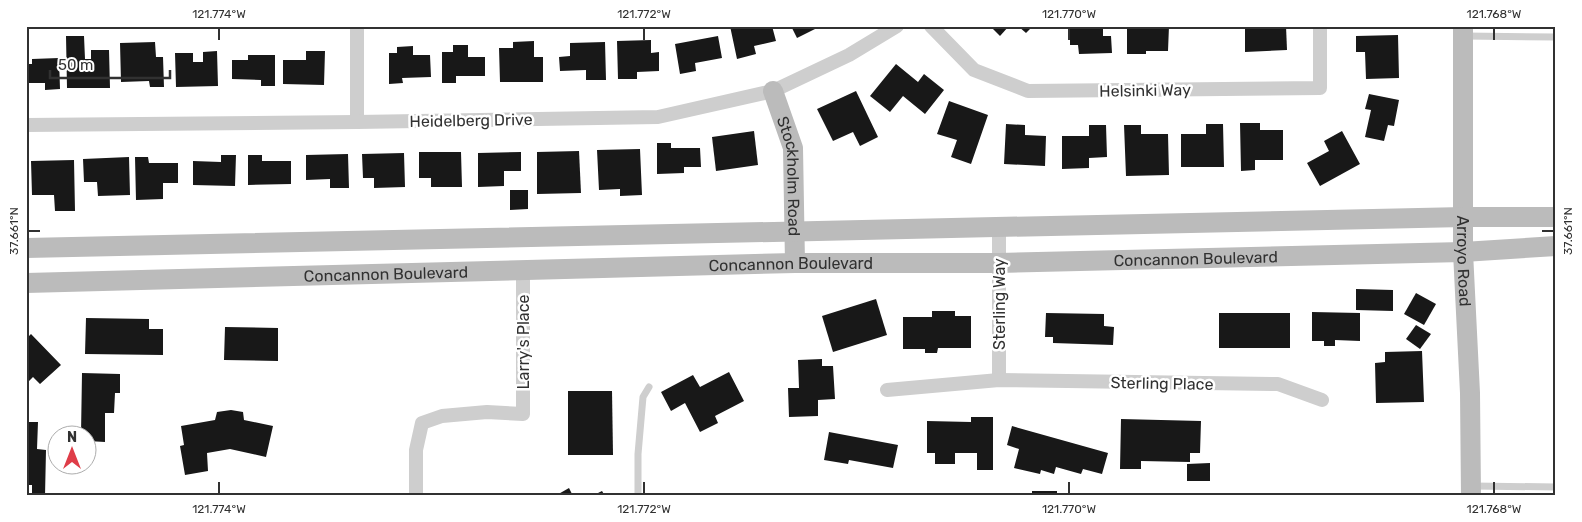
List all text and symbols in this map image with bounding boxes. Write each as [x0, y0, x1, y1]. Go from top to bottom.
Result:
text: 121.774°W [192, 7, 246, 21]
text: 121.772°W [617, 7, 671, 21]
text: 121.770°W [1042, 7, 1096, 21]
text: 121.768°W [1467, 7, 1522, 21]
scale bar [50, 48, 170, 80]
text: 50 m [58, 56, 93, 74]
street label: Helsinki Way [1099, 80, 1191, 101]
street label: Heidelberg Drive [409, 110, 533, 131]
street label: Stockholm Road [773, 114, 804, 236]
text: 37.661°N [7, 207, 21, 255]
text: 37.661°N [1561, 207, 1575, 255]
street label: Arroyo Road [1453, 215, 1475, 307]
street label: Concannon Boulevard [1113, 247, 1278, 270]
street label: Concannon Boulevard [708, 254, 873, 275]
street label: Sterling Way [990, 258, 1009, 350]
street label: Concannon Boulevard [303, 263, 468, 286]
street label: Larry's Place [514, 295, 533, 389]
street label: Sterling Place [1110, 373, 1214, 394]
north arrow [48, 424, 98, 474]
text: N [67, 429, 77, 446]
text: 121.774°W [192, 502, 246, 516]
text: 121.772°W [617, 502, 671, 516]
text: 121.770°W [1042, 502, 1096, 516]
text: 121.768°W [1467, 502, 1522, 516]

